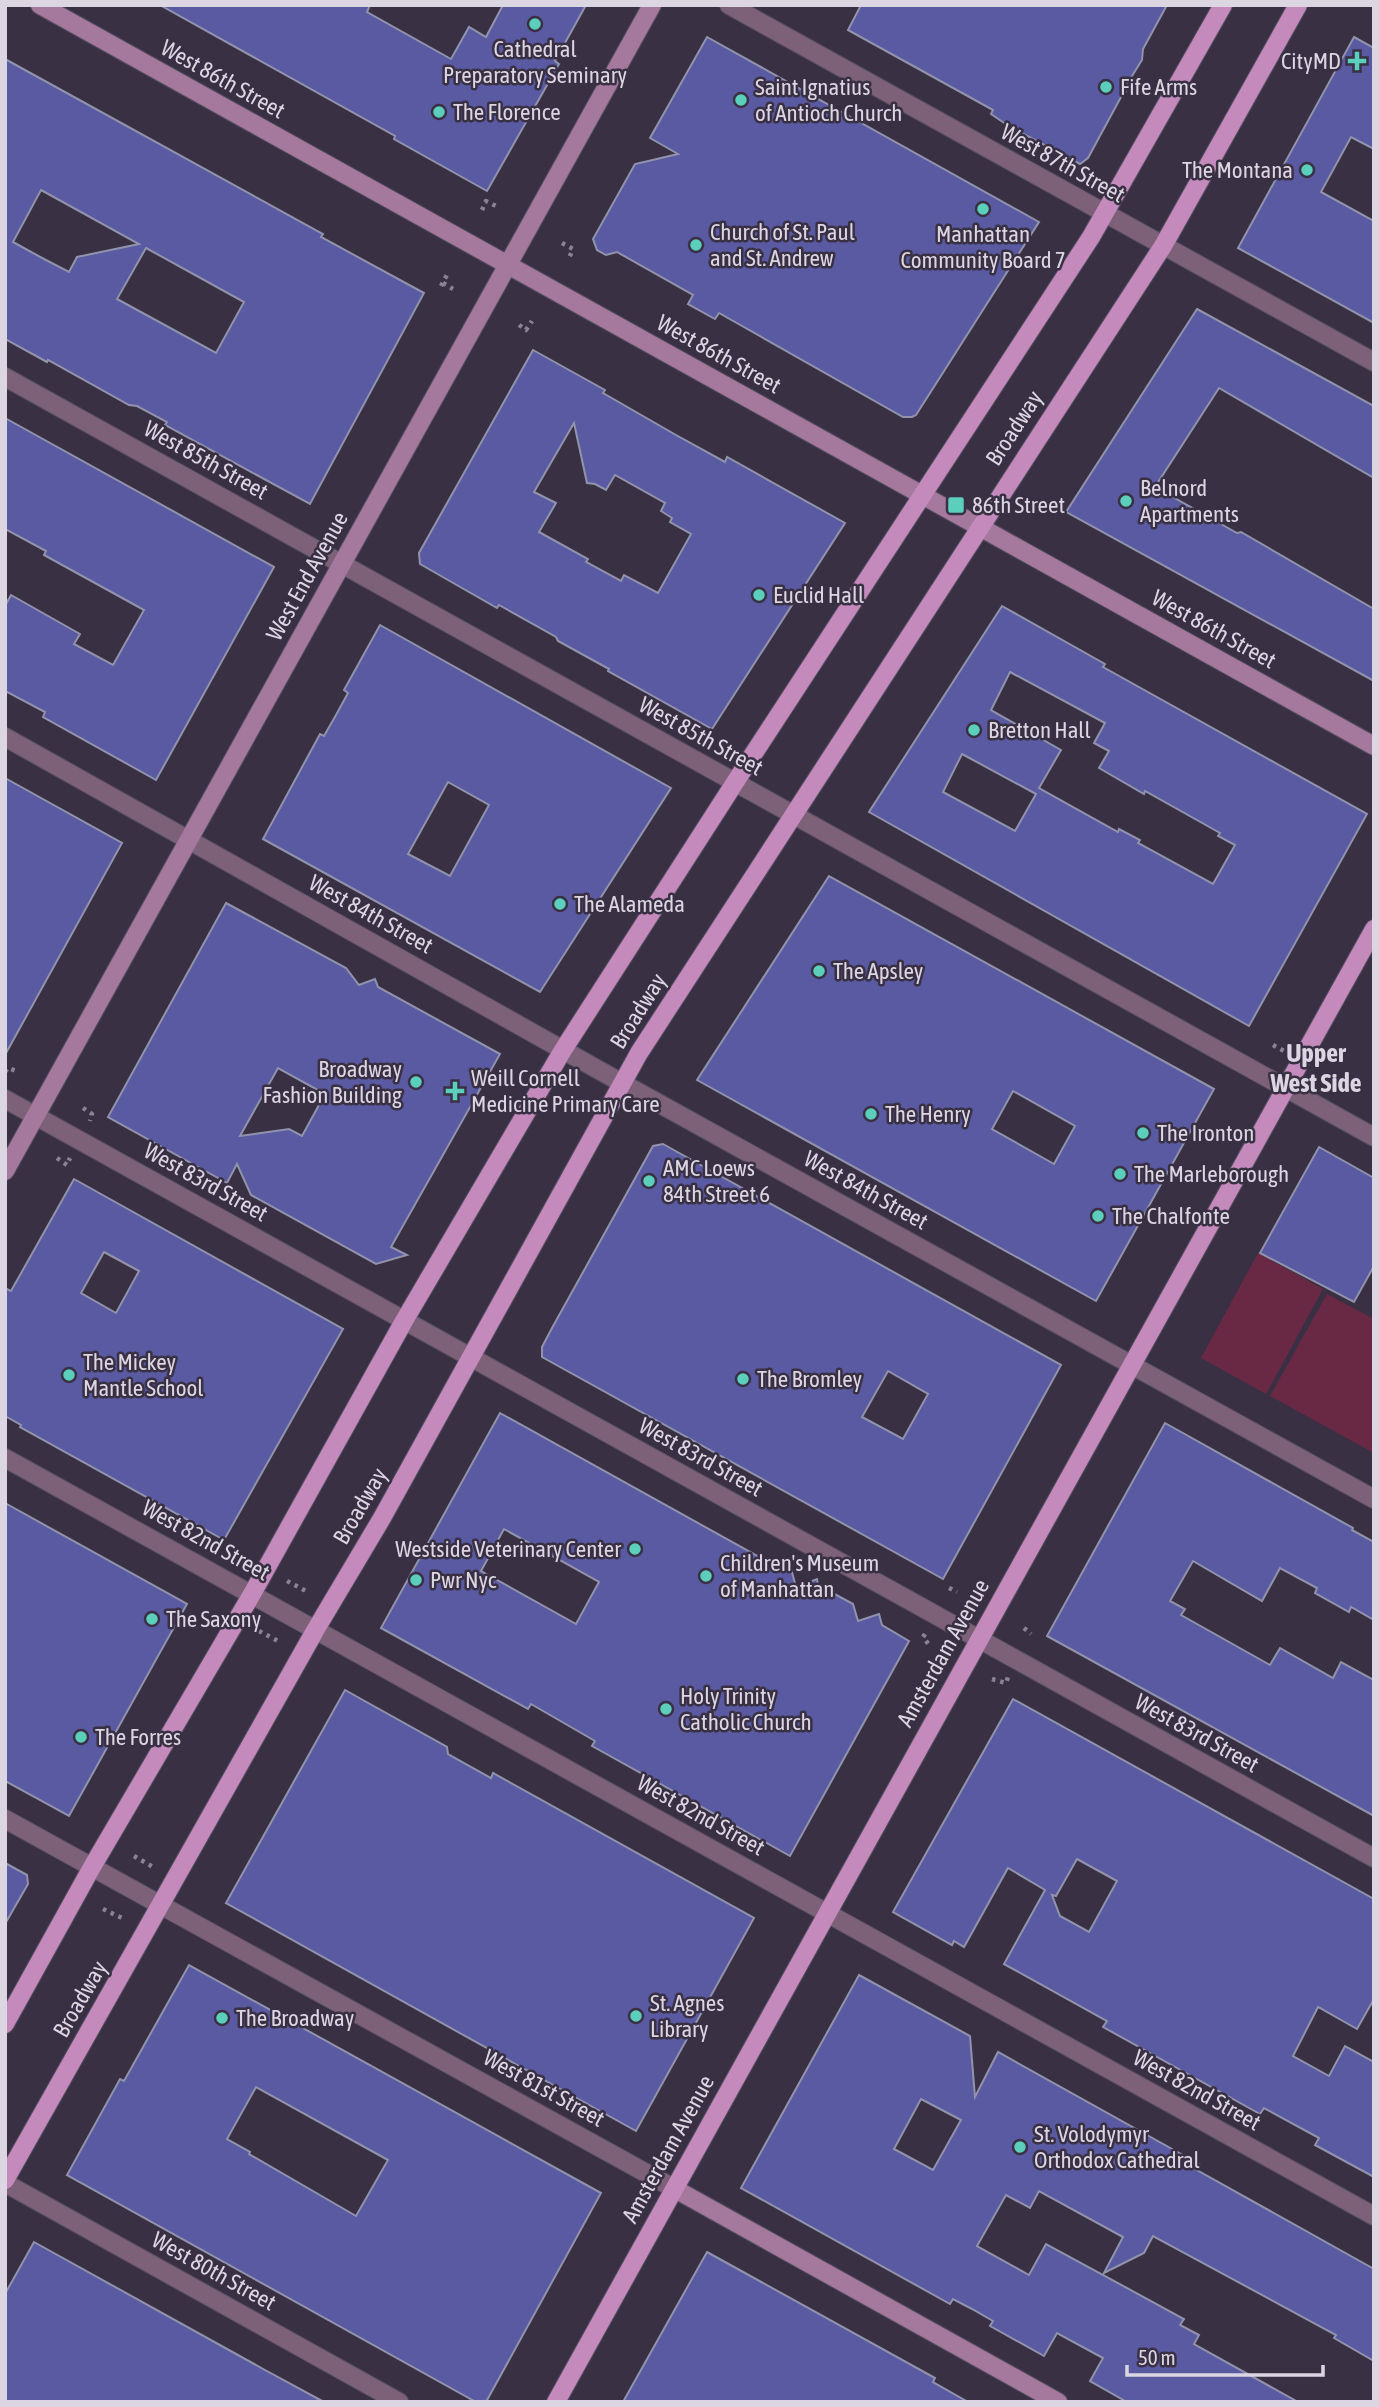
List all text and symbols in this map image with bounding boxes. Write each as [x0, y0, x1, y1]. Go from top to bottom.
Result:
marker: Cathedral Preparatory Seminary [527, 16, 543, 32]
street label: West 86th Street [157, 34, 289, 124]
place label: Cathedral Preparatory Seminary [443, 36, 627, 88]
place label: CityMD [1281, 48, 1341, 74]
marker: CityMD [1347, 51, 1367, 71]
place label: Saint Ignatius of Antioch Church [755, 74, 902, 126]
place label: Fife Arms [1120, 74, 1197, 100]
marker: Fife Arms [1098, 79, 1114, 95]
marker: Saint Ignatius of Antioch Church [733, 92, 749, 108]
place label: The Florence [453, 99, 561, 125]
marker: The Florence [431, 104, 447, 120]
street label: West 87th Street [997, 118, 1129, 208]
place label: The Montana [1182, 157, 1293, 183]
marker: The Montana [1299, 162, 1315, 178]
marker: Manhattan Community Board 7 [975, 201, 991, 217]
place label: Church of St. Paul and St. Andrew [710, 219, 855, 271]
place label: Manhattan Community Board 7 [900, 221, 1066, 273]
marker: Church of St. Paul and St. Andrew [688, 237, 704, 253]
street label: West 86th Street [653, 309, 785, 399]
street label: Broadway [980, 386, 1048, 470]
street label: West 85th Street [140, 415, 272, 505]
place label: Belnord Apartments [1140, 475, 1239, 527]
place label: 86th Street [972, 492, 1065, 518]
marker: Belnord Apartments [1118, 493, 1134, 509]
marker: 86th Street [946, 495, 966, 515]
street label: West End Avenue [261, 507, 353, 645]
place label: Euclid Hall [773, 582, 864, 608]
street label: West 86th Street [1148, 584, 1280, 674]
marker: Euclid Hall [751, 587, 767, 603]
street label: West 85th Street [635, 691, 767, 781]
place label: Bretton Hall [988, 717, 1091, 743]
marker: Bretton Hall [966, 722, 982, 738]
street label: West 84th Street [305, 869, 437, 959]
place label: The Alameda [574, 891, 685, 917]
marker: The Alameda [552, 896, 568, 912]
place label: The Apsley [833, 958, 923, 984]
marker: The Apsley [811, 963, 827, 979]
street label: Broadway [605, 969, 671, 1053]
district label: Upper West Side [1269, 1038, 1362, 1098]
place label: Broadway Fashion Building [262, 1056, 402, 1108]
place label: Weill Cornell Medicine Primary Care [471, 1065, 660, 1117]
marker: Broadway Fashion Building [408, 1074, 424, 1090]
marker: Weill Cornell Medicine Primary Care [445, 1081, 465, 1101]
place label: The Henry [885, 1101, 971, 1127]
marker: The Henry [863, 1106, 879, 1122]
place label: The Ironton [1157, 1120, 1254, 1146]
marker: The Ironton [1135, 1125, 1151, 1141]
street label: West 83rd Street [140, 1137, 272, 1227]
street label: West 84th Street [800, 1145, 932, 1235]
place label: AMC Loews 84th Street 6 [663, 1155, 770, 1207]
place label: The Marleborough [1134, 1161, 1289, 1187]
marker: The Marleborough [1112, 1166, 1128, 1182]
marker: AMC Loews 84th Street 6 [641, 1173, 657, 1189]
place label: The Chalfonte [1112, 1203, 1230, 1229]
marker: The Chalfonte [1090, 1208, 1106, 1224]
place label: The Mickey Mantle School [83, 1349, 203, 1401]
place label: The Bromley [757, 1366, 862, 1392]
marker: The Mickey Mantle School [61, 1367, 77, 1383]
marker: The Bromley [735, 1371, 751, 1387]
street label: West 83rd Street [635, 1412, 767, 1502]
street label: Broadway [328, 1463, 392, 1549]
street label: West 82nd Street [138, 1494, 274, 1586]
place label: Westside Veterinary Center [395, 1536, 622, 1562]
marker: Westside Veterinary Center [627, 1541, 643, 1557]
place label: Children's Museum of Manhattan [720, 1550, 879, 1602]
place label: Pwr Nyc [430, 1567, 497, 1593]
marker: Children's Museum of Manhattan [698, 1568, 714, 1584]
marker: Pwr Nyc [408, 1572, 424, 1588]
street label: Amsterdam Avenue [892, 1575, 994, 1731]
place label: The Saxony [166, 1606, 261, 1632]
marker: The Saxony [144, 1611, 160, 1627]
place label: Holy Trinity Catholic Church [680, 1683, 812, 1735]
street label: West 83rd Street [1131, 1688, 1263, 1778]
marker: Holy Trinity Catholic Church [658, 1701, 674, 1717]
place label: The Forres [95, 1724, 181, 1750]
marker: The Forres [73, 1729, 89, 1745]
street label: West 82nd Street [633, 1769, 769, 1861]
street label: Broadway [48, 1956, 112, 2042]
place label: St. Agnes Library [650, 1990, 724, 2042]
place label: The Broadway [236, 2005, 354, 2031]
marker: St. Agnes Library [628, 2008, 644, 2024]
marker: The Broadway [214, 2010, 230, 2026]
street label: West 81st Street [479, 2044, 609, 2132]
street label: West 82nd Street [1129, 2044, 1265, 2136]
street label: Amsterdam Avenue [617, 2071, 719, 2227]
place label: St. Volodymyr Orthodox Cathedral [1034, 2121, 1200, 2173]
marker: St. Volodymyr Orthodox Cathedral [1012, 2139, 1028, 2155]
street label: West 80th Street [148, 2226, 280, 2316]
scale bar [1127, 2334, 1323, 2378]
text: 50 m [1138, 2345, 1176, 2369]

